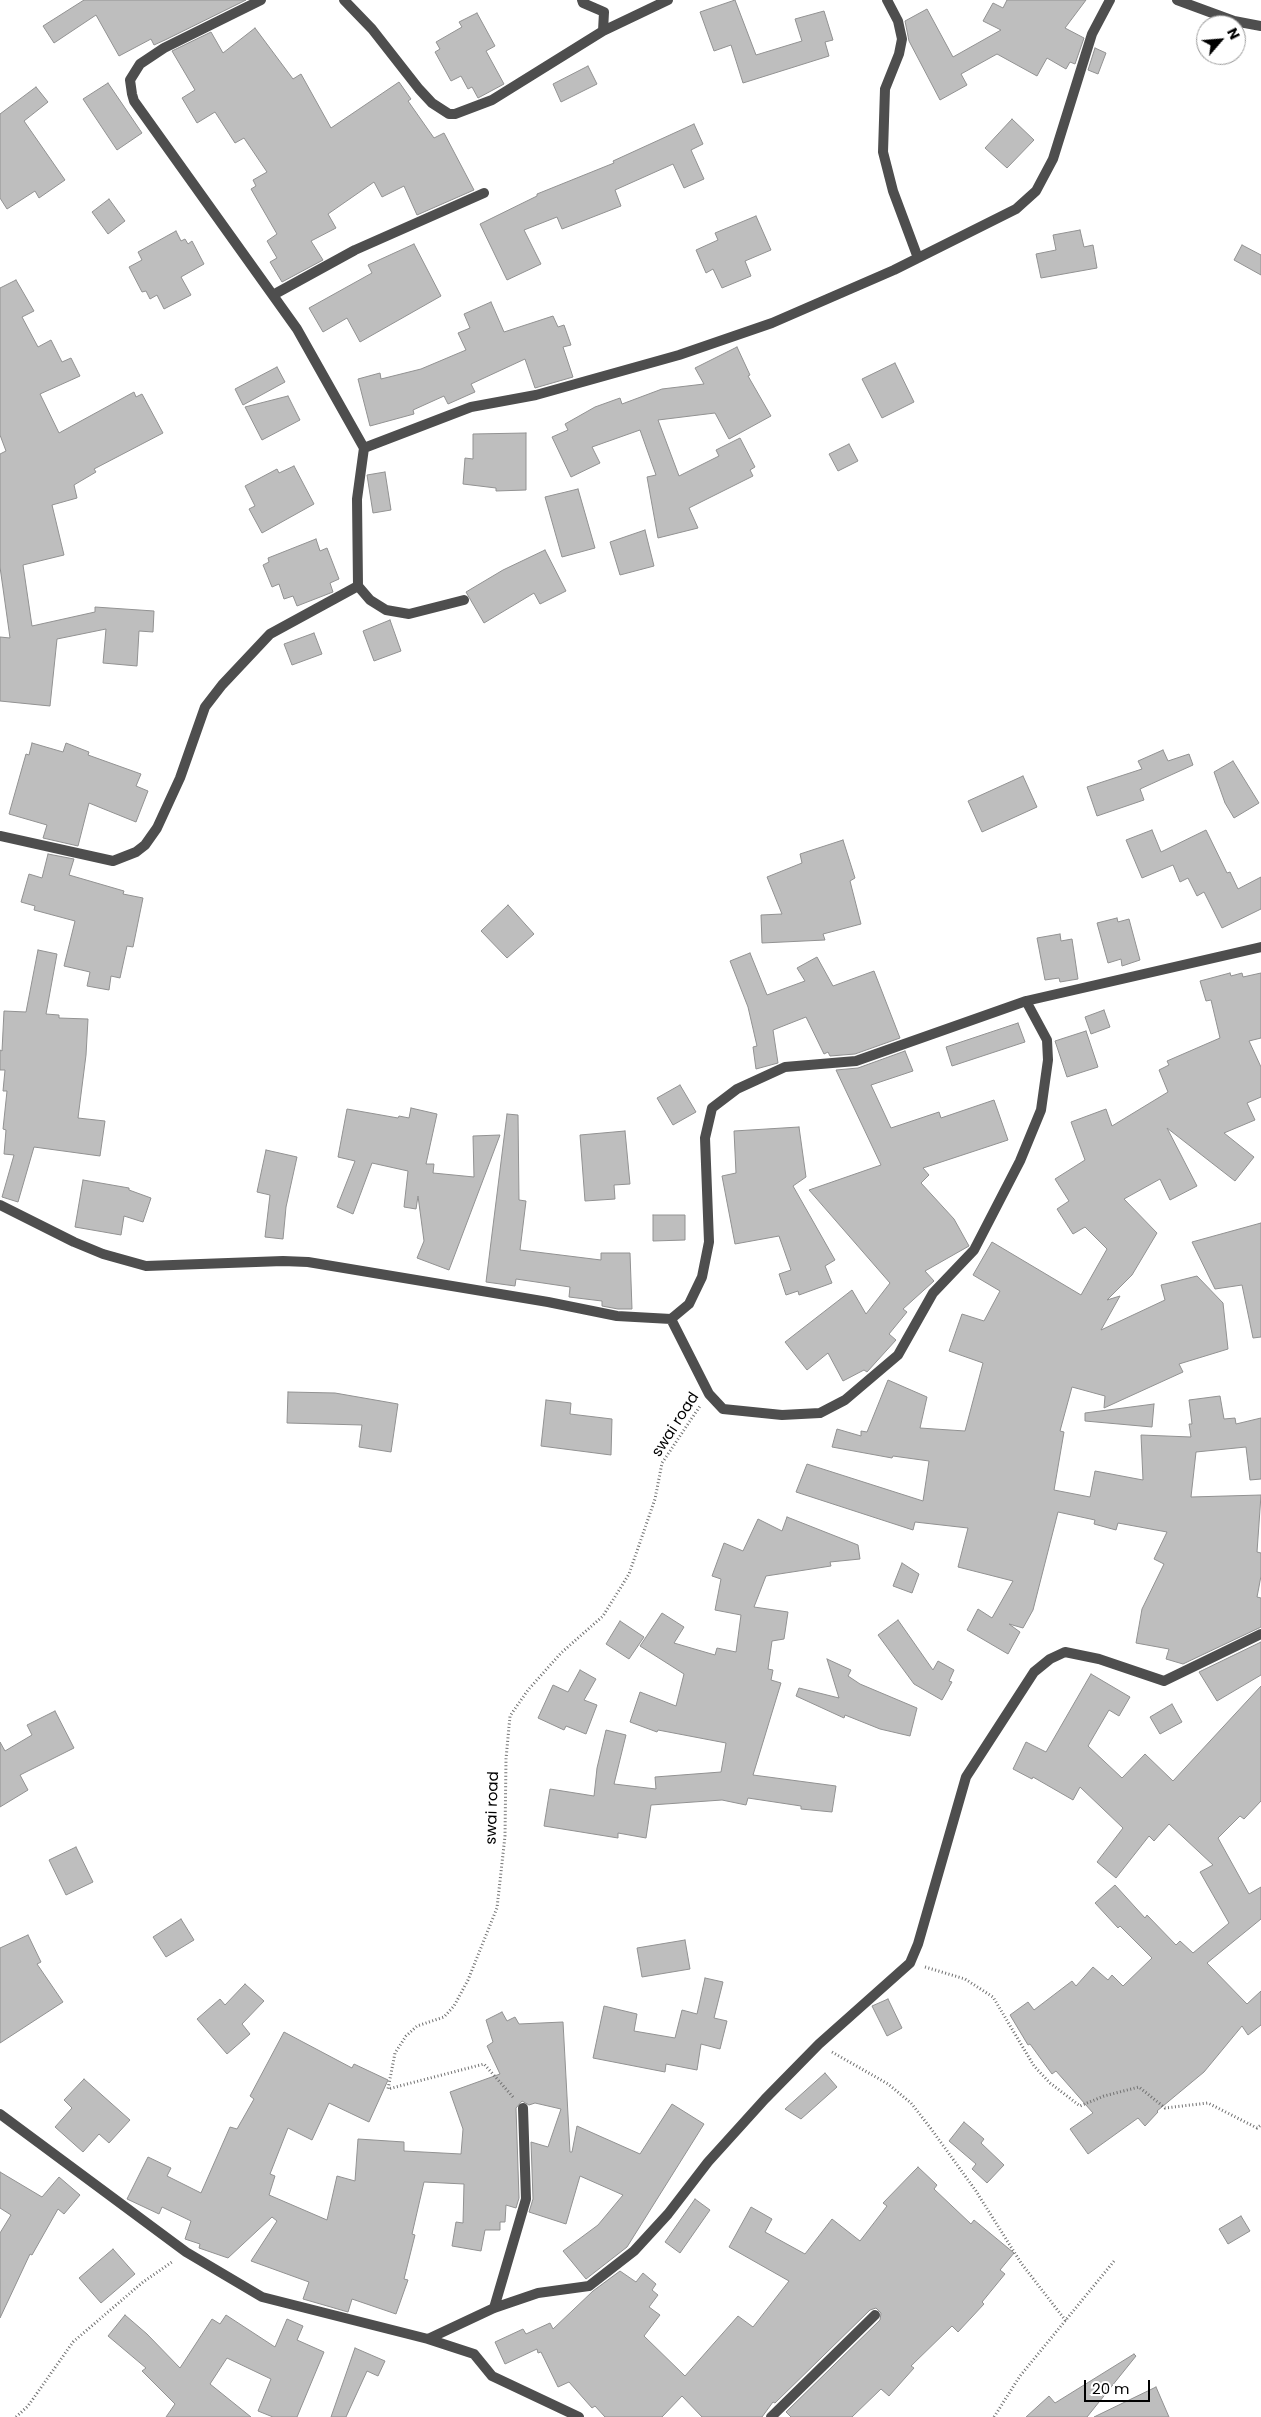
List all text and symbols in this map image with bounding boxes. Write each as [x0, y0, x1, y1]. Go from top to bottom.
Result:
north arrow [1196, 15, 1246, 65]
text: N [1222, 24, 1245, 43]
street label: swai road [648, 1389, 704, 1461]
street label: swai road [483, 1771, 503, 1845]
scale bar [1086, 2370, 1152, 2402]
text: 20 m [1092, 2378, 1130, 2399]

